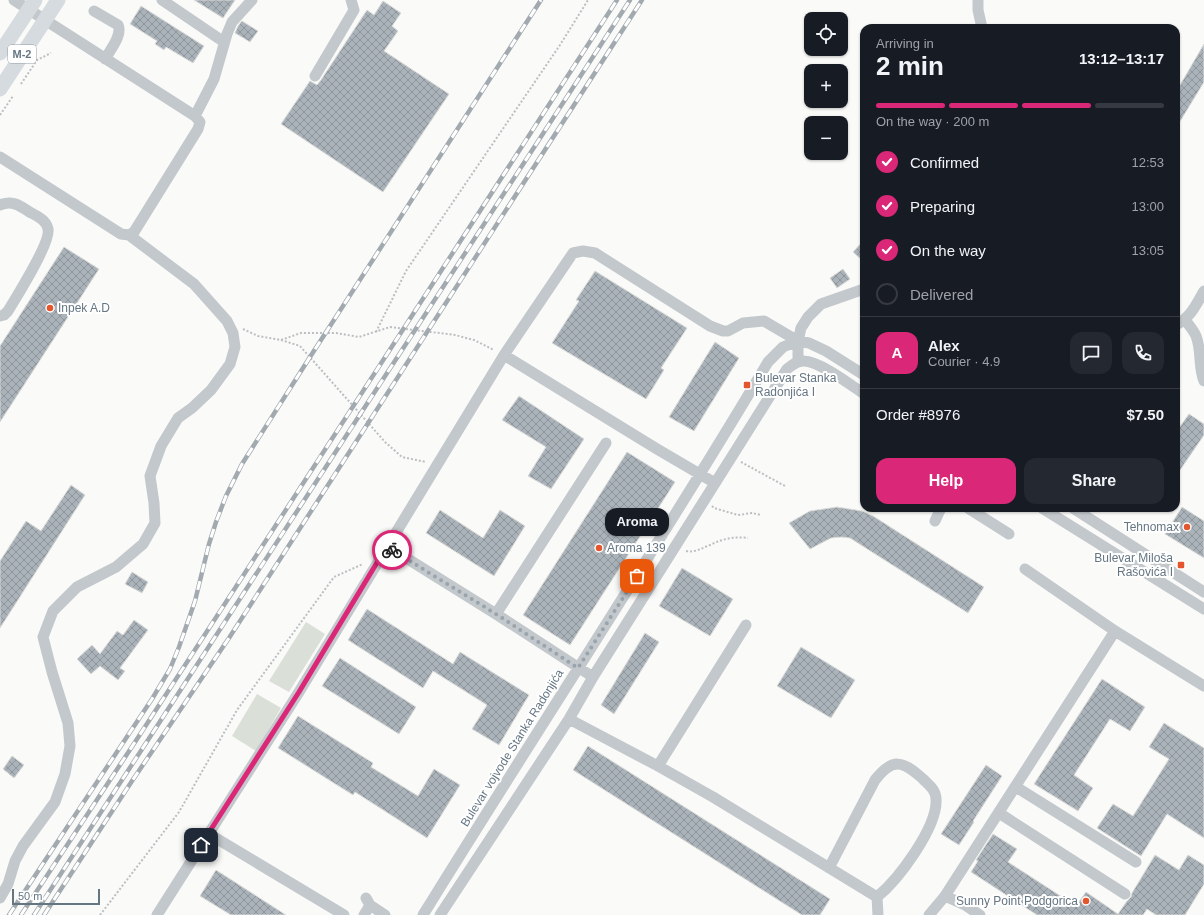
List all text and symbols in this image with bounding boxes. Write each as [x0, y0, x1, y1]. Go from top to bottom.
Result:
map controls [804, 12, 848, 160]
button: locate [804, 12, 848, 56]
text: Arriving in [876, 36, 934, 51]
road number: M-2 [8, 45, 36, 63]
text: 13:12–13:17 [1079, 50, 1164, 67]
text: 2 min [876, 51, 944, 81]
button: + [804, 64, 848, 108]
text: On the way · 200 m [876, 114, 989, 129]
button: − [804, 116, 848, 160]
icon: check [876, 151, 898, 173]
text: Confirmed [910, 154, 979, 171]
text: 12:53 [1131, 155, 1164, 170]
icon: check [876, 195, 898, 217]
text: Preparing [910, 198, 975, 215]
text: 13:00 [1131, 199, 1164, 214]
icon: check [876, 239, 898, 261]
text: On the way [910, 242, 986, 259]
text: 13:05 [1131, 243, 1164, 258]
text: Delivered [910, 286, 973, 303]
place label: Inpek A.D [58, 301, 110, 315]
marker: Inpek A.D [45, 303, 55, 313]
button: chat [1070, 332, 1112, 374]
button: phone [1122, 332, 1164, 374]
text: Alex [928, 337, 960, 354]
text: A [892, 344, 902, 361]
text: Courier · 4.9 [928, 354, 1000, 369]
place label: Bulevar Stanka Radonjića I [755, 371, 837, 399]
marker: Bulevar Stanka Radonjića I [742, 380, 752, 390]
text: Order #8976 [876, 406, 960, 423]
text: $7.50 [1126, 406, 1164, 423]
button: Help [876, 458, 1016, 504]
button: Share [1024, 458, 1164, 504]
callout: Aroma [605, 508, 669, 536]
text: Aroma [616, 514, 658, 529]
place label: Tehnomax [1124, 520, 1179, 534]
marker: Tehnomax [1182, 522, 1192, 532]
courier [372, 530, 412, 570]
icon: bike [381, 539, 403, 561]
place label: Aroma 139 [607, 541, 666, 555]
marker: Aroma 139 [594, 543, 604, 553]
place label: Bulevar Miloša Rašovića I [1094, 551, 1173, 579]
pin [620, 559, 654, 593]
marker: Bulevar Miloša Rašovića I [1176, 560, 1186, 570]
icon: bag [626, 565, 648, 587]
street label: Bulevar vojvode Stanka Radonjića [458, 667, 567, 829]
pin [184, 828, 218, 862]
icon: home [190, 834, 212, 856]
scale bar [12, 887, 100, 906]
text: 50 m [18, 890, 42, 902]
place label: Sunny Point Podgorica [956, 894, 1078, 908]
marker: Sunny Point Podgorica [1081, 896, 1091, 906]

